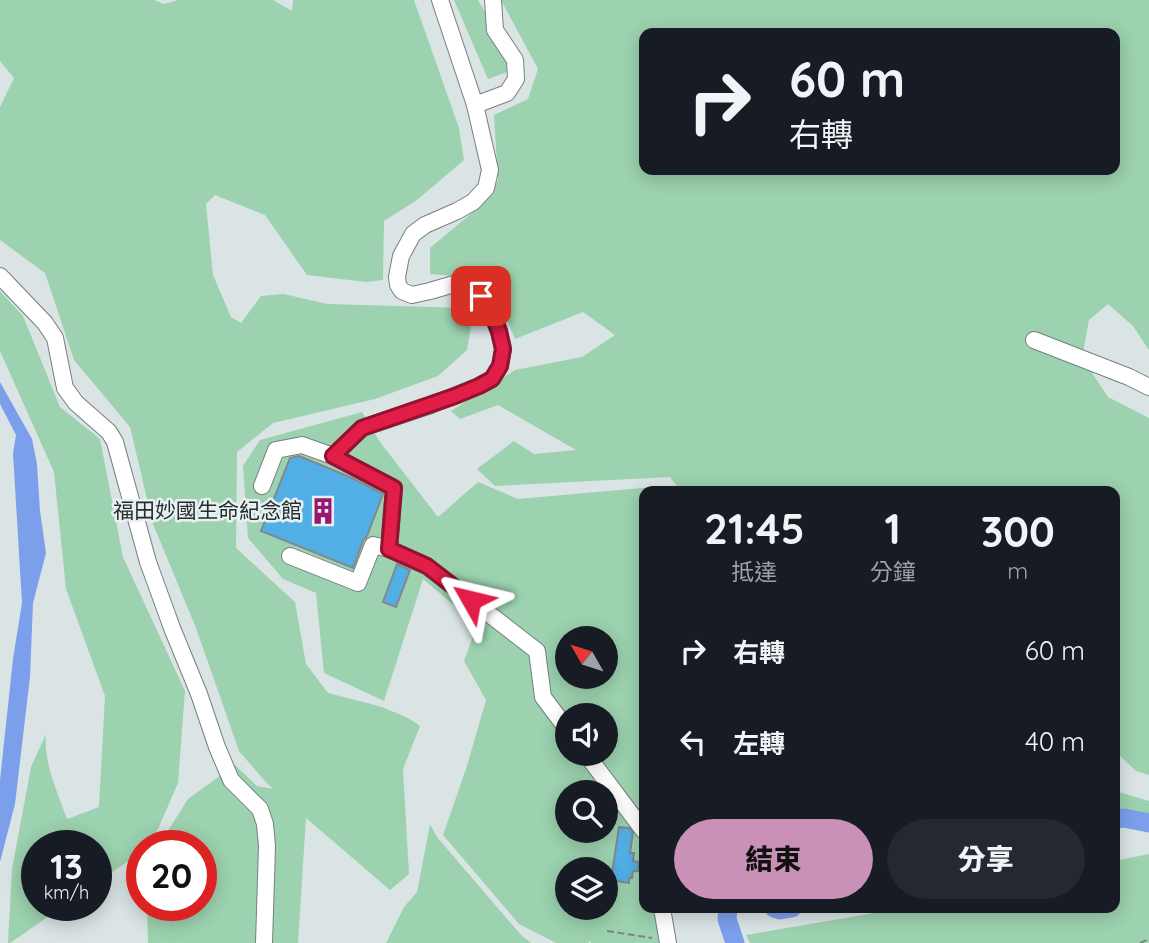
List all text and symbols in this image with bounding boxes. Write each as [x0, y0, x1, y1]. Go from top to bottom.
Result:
text: 60 m [789, 48, 905, 109]
icon: right [674, 56, 765, 147]
text: 右轉 [789, 114, 853, 154]
pin [451, 266, 511, 326]
icon: arrive [462, 277, 500, 315]
building icon: 福田妙國生命紀念館 [308, 496, 338, 526]
place label: 福田妙國生命紀念館 [113, 497, 302, 523]
text: 21:45 [704, 502, 805, 555]
text: 1 [885, 502, 901, 555]
text: 300 [981, 505, 1055, 558]
text: m [1007, 556, 1028, 585]
text: 抵達 [731, 557, 777, 586]
text: 分鐘 [870, 557, 916, 586]
position arrow [434, 563, 508, 637]
north arrow [555, 626, 618, 690]
map controls [555, 626, 618, 920]
icon: right [674, 632, 712, 670]
text: 60 m [1025, 634, 1085, 667]
text: 右轉 [733, 636, 785, 669]
button: sound [555, 703, 618, 766]
icon: left [674, 723, 712, 761]
text: 40 m [1025, 725, 1085, 758]
text: 左轉 [733, 727, 785, 760]
button: search [555, 780, 618, 843]
button: 結束 [674, 819, 873, 899]
button: 分享 [887, 819, 1085, 899]
speed limit sign: 20 [126, 830, 217, 921]
text: 13 [50, 844, 83, 888]
button: layers [555, 857, 618, 920]
text: km/h [44, 881, 89, 904]

